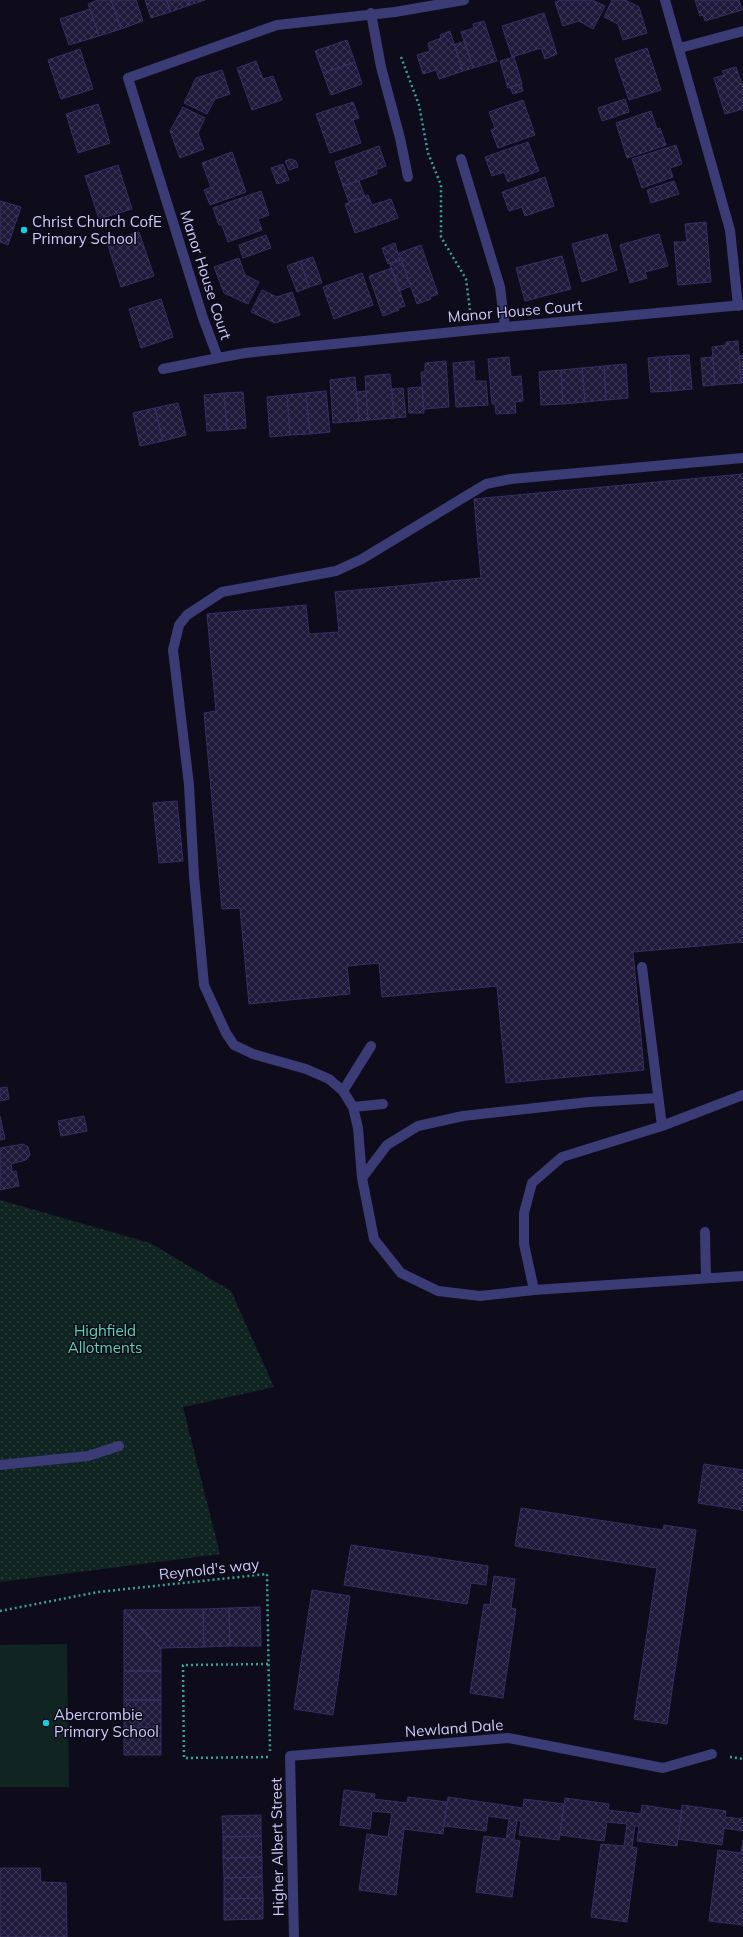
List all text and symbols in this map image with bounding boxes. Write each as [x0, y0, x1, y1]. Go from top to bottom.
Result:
street label: Manor House Court [176, 208, 236, 342]
place label: Christ Church CofE Primary School [32, 212, 162, 248]
marker: Christ Church CofE Primary School [19, 225, 29, 235]
street label: Manor House Court [447, 296, 583, 326]
park label: Highfield Allotments [68, 1321, 142, 1357]
street label: Reynold's way [158, 1554, 260, 1584]
place label: Abercrombie Primary School [54, 1705, 159, 1741]
street label: Newland Dale [404, 1715, 504, 1741]
marker: Abercrombie Primary School [41, 1718, 51, 1728]
street label: Higher Albert Street [266, 1778, 288, 1916]

